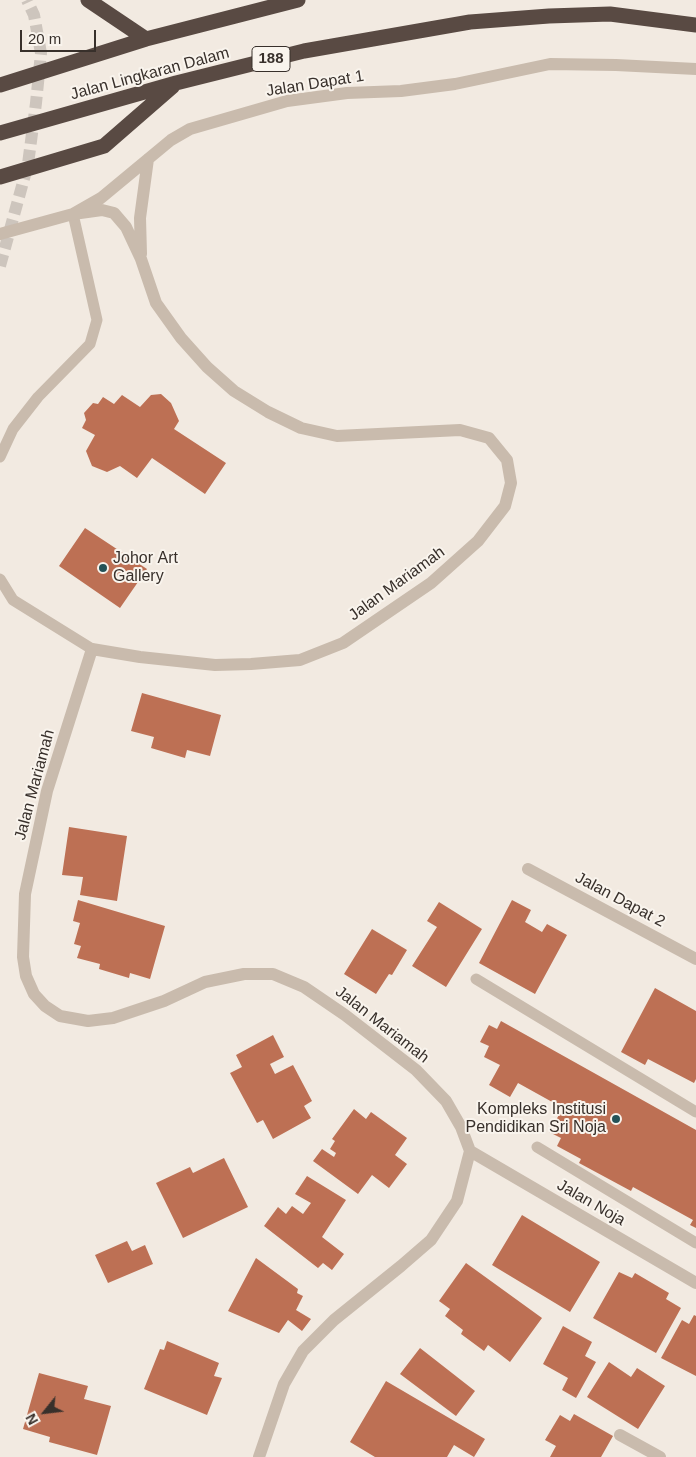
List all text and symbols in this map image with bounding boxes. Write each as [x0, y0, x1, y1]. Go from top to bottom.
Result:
scale bar [22, 20, 99, 52]
text: 20 m [28, 30, 61, 47]
street label: Jalan Lingkaran Dalam [68, 44, 232, 104]
road number: 188 [252, 46, 290, 72]
street label: Jalan Dapat 1 [265, 67, 365, 101]
street label: Jalan Mariamah [345, 543, 449, 625]
place label: Johor Art Gallery [113, 549, 178, 587]
marker: Johor Art Gallery [97, 562, 109, 574]
street label: Jalan Mariamah [11, 728, 59, 842]
street label: Jalan Dapat 2 [572, 868, 668, 932]
street label: Jalan Mariamah [331, 982, 433, 1068]
place label: Kompleks Institusi Pendidikan Sri Noja [465, 1100, 606, 1138]
marker: Kompleks Institusi Pendidikan Sri Noja [610, 1113, 622, 1125]
street label: Jalan Noja [553, 1176, 629, 1230]
north arrow [20, 1387, 70, 1437]
text: N [22, 1411, 41, 1428]

